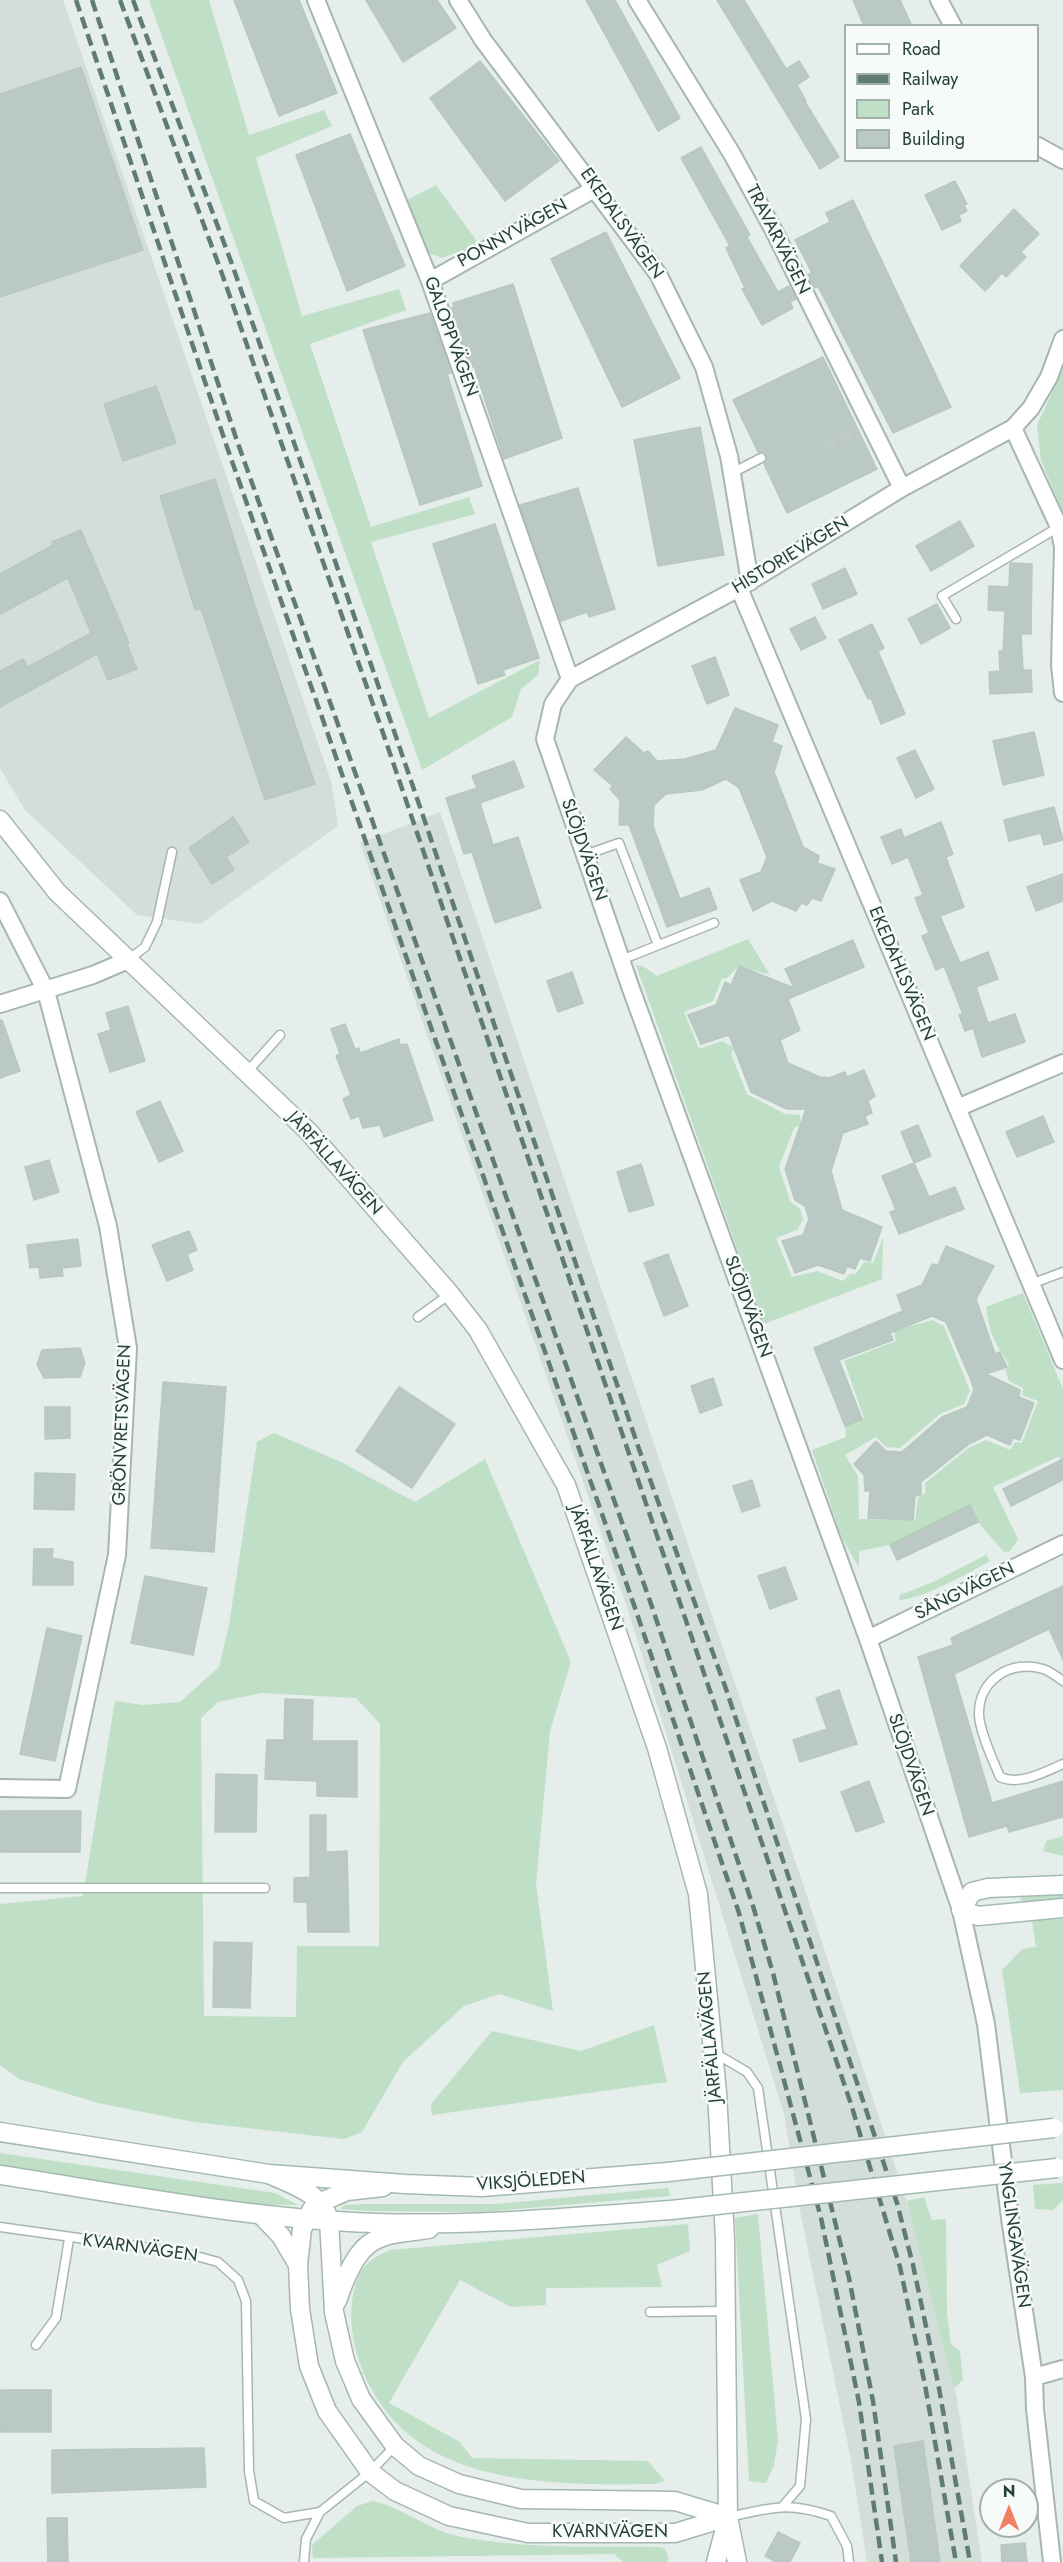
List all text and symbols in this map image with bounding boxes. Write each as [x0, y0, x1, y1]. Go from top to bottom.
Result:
legend [844, 24, 1039, 162]
text: Road [902, 36, 941, 62]
text: Railway [902, 66, 958, 92]
text: Park [902, 96, 934, 122]
text: Building [902, 126, 965, 152]
street label: EKEDALSVÄGEN [575, 164, 667, 284]
street label: TRAVARVÄGEN [740, 182, 814, 298]
street label: PONNYVÄGEN [454, 195, 572, 273]
street label: GALOPPVÄGEN [418, 274, 482, 400]
street label: HISTORIEVÄGEN [729, 513, 853, 599]
street label: SLÖJDVÄGEN [555, 796, 611, 904]
street label: EKEDAHLSVÄGEN [863, 904, 939, 1044]
street label: JÄRFÄLLAVÄGEN [282, 1108, 386, 1220]
street label: SLÖJDVÄGEN [719, 1253, 775, 1361]
street label: GRÖNVRETSVÄGEN [109, 1344, 137, 1506]
street label: JÄRFÄLLAVÄGEN [563, 1502, 627, 1634]
street label: SÅNGVÄGEN [912, 1559, 1018, 1625]
street label: SLÖJDVÄGEN [882, 1711, 938, 1819]
street label: JÄRFÄLLAVÄGEN [694, 1970, 728, 2104]
street label: YNGLINGAVÄGEN [992, 2161, 1034, 2309]
street label: VIKSJÖLEDEN [476, 2167, 586, 2197]
street label: KVARNVÄGEN [81, 2230, 199, 2268]
north arrow [979, 2478, 1039, 2538]
text: N [1003, 2480, 1015, 2503]
street label: KVARNVÄGEN [552, 2522, 668, 2544]

